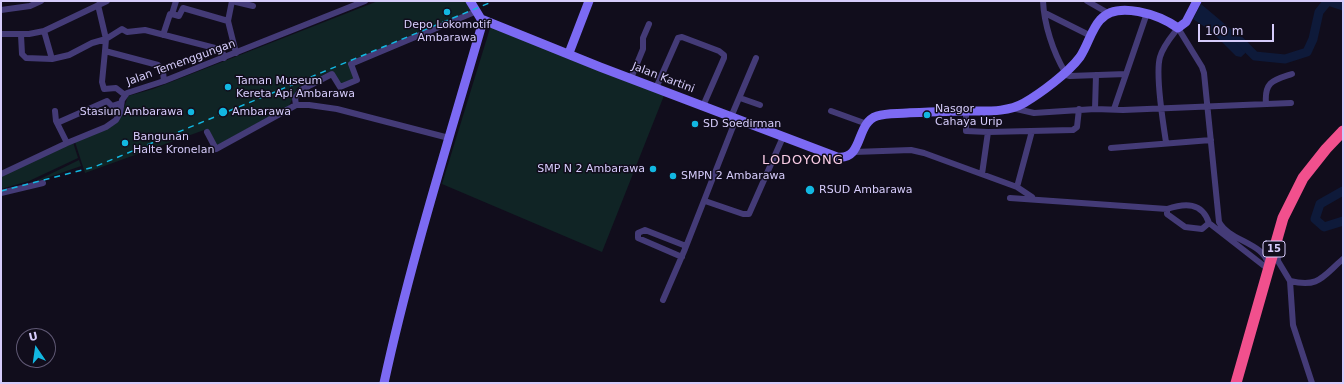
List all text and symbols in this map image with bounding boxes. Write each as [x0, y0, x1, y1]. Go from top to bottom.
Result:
marker: Depo Lokomotif Ambarawa [442, 7, 452, 17]
scale bar [1200, 16, 1276, 42]
place label: Depo Lokomotif Ambarawa [404, 18, 490, 44]
text: 100 m [1205, 24, 1243, 38]
street label: Jalan Temenggungan [125, 37, 237, 89]
street label: Jalan Kartini [630, 60, 696, 96]
place label: Taman Museum Kereta Api Ambarawa [236, 74, 355, 100]
marker: Taman Museum Kereta Api Ambarawa [223, 82, 233, 92]
place label: Nasgor Cahaya Urip [935, 102, 1002, 128]
place label: Stasiun Ambarawa [80, 105, 183, 119]
place label: Ambarawa [232, 105, 291, 119]
marker: Ambarawa [217, 106, 229, 118]
marker: Stasiun Ambarawa [186, 107, 196, 117]
marker: Nasgor Cahaya Urip [922, 110, 932, 120]
place label: SD Soedirman [703, 117, 781, 131]
marker: SD Soedirman [690, 119, 700, 129]
place label: Bangunan Halte Kronelan [133, 130, 214, 156]
marker: Bangunan Halte Kronelan [120, 138, 130, 148]
district label: LODOYONG [762, 153, 844, 169]
place label: SMP N 2 Ambarawa [537, 162, 645, 176]
marker: SMP N 2 Ambarawa [648, 164, 658, 174]
place label: SMPN 2 Ambarawa [681, 169, 785, 183]
marker: SMPN 2 Ambarawa [668, 171, 678, 181]
place label: RSUD Ambarawa [819, 183, 913, 197]
marker: RSUD Ambarawa [804, 184, 816, 196]
road number: 15 [1263, 241, 1285, 257]
north arrow [16, 328, 56, 368]
text: U [28, 329, 39, 344]

